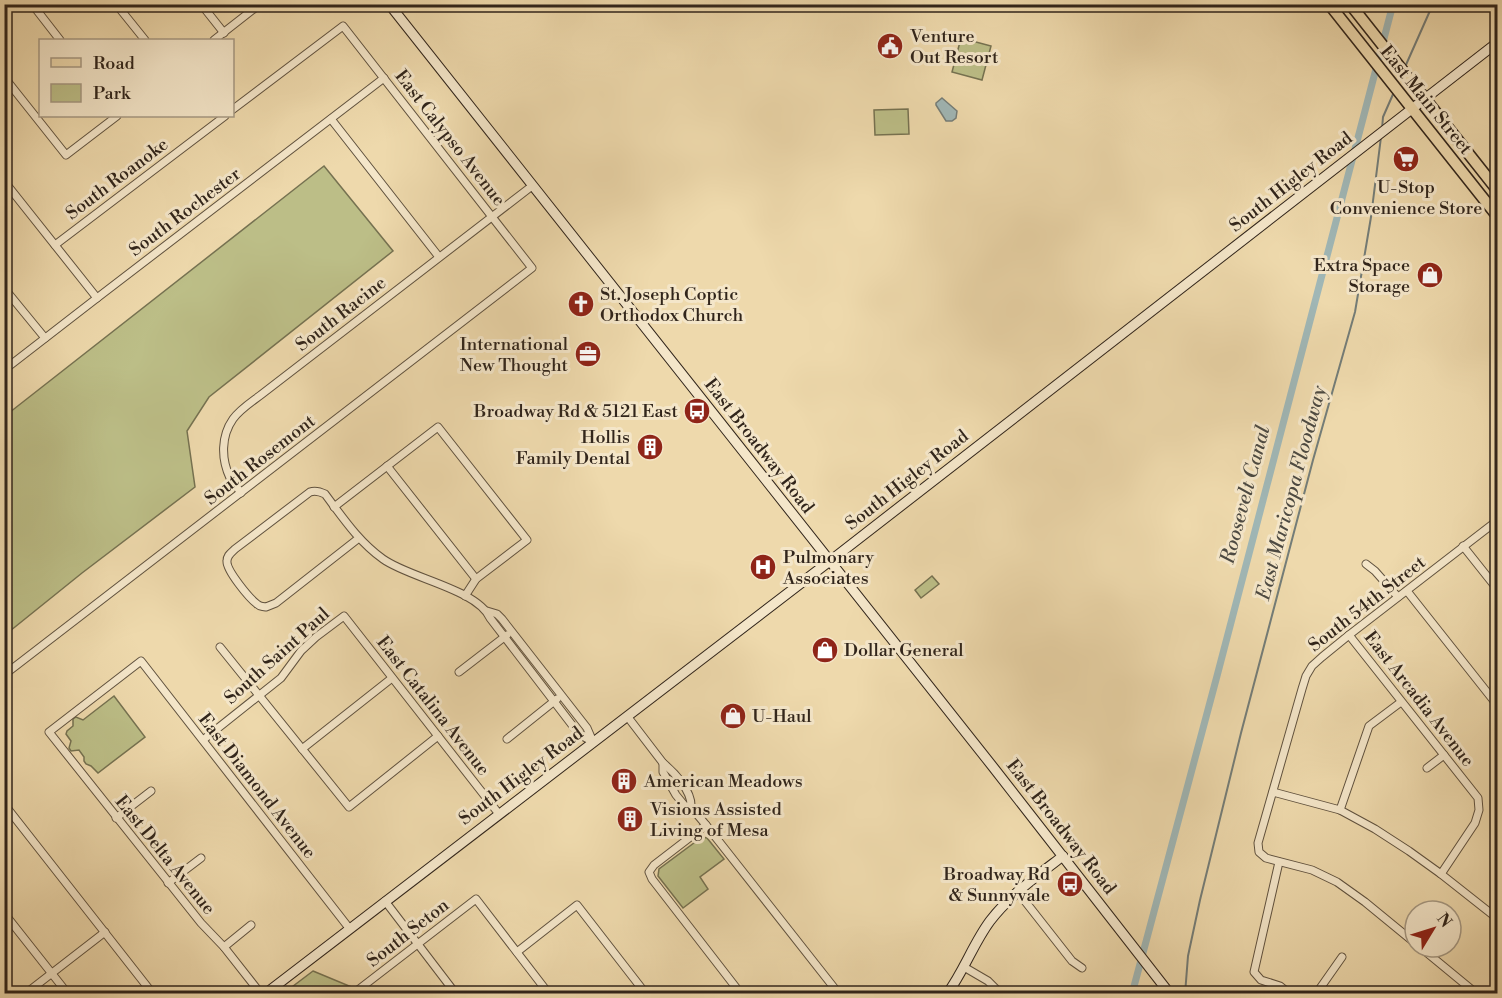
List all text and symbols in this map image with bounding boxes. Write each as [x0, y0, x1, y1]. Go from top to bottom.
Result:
place label: Venture Out Resort [909, 25, 999, 69]
public building icon: Venture Out Resort [875, 31, 905, 61]
legend [39, 39, 234, 117]
street label: East Main Street [1375, 41, 1477, 160]
text: Road [93, 52, 136, 75]
street label: East Calypso Avenue [390, 65, 510, 211]
text: Park [93, 82, 132, 105]
street label: South Higley Road [1225, 126, 1358, 237]
street label: South Roanoke [61, 133, 173, 225]
supermarket icon: U-Stop Convenience Store [1391, 144, 1421, 174]
street label: South Rochester [125, 162, 246, 262]
place label: U-Stop Convenience Store [1330, 176, 1482, 220]
place label: Extra Space Storage [1314, 254, 1410, 298]
shop icon: Extra Space Storage [1415, 260, 1445, 290]
street label: South Racine [291, 272, 391, 356]
place label: St. Joseph Coptic Orthodox Church [600, 283, 743, 327]
church icon: St. Joseph Coptic Orthodox Church [566, 289, 596, 319]
place label: International New Thought [460, 333, 569, 377]
office icon: International New Thought [573, 339, 603, 369]
street label: East Broadway Road [699, 374, 819, 519]
water label: East Maricopa Floodway [1251, 383, 1333, 604]
bus stop icon: Broadway Rd & 5121 East [682, 396, 712, 426]
place label: Broadway Rd & 5121 East [473, 400, 679, 423]
street label: South Rosemont [200, 409, 320, 510]
water label: Roosevelt Canal [1215, 423, 1277, 568]
street label: South Higley Road [841, 424, 974, 535]
place label: Hollis Family Dental [516, 426, 631, 470]
building icon: Hollis Family Dental [635, 432, 665, 462]
place label: Pulmonary Associates [782, 546, 874, 590]
street label: South 54th Street [1304, 551, 1431, 657]
hospital icon: Pulmonary Associates [748, 552, 778, 582]
street label: South Saint Paul [220, 602, 335, 709]
street label: East Arcadia Avenue [1359, 626, 1479, 772]
street label: East Catalina Avenue [371, 632, 495, 780]
shop icon: Dollar General [810, 635, 840, 665]
place label: Dollar General [844, 639, 964, 662]
shop icon: U-Haul [718, 701, 748, 731]
place label: U-Haul [752, 705, 812, 728]
street label: East Diamond Avenue [193, 709, 321, 863]
street label: South Higley Road [454, 721, 588, 830]
street label: East Broadway Road [1001, 755, 1121, 900]
building icon: American Meadows [609, 766, 639, 796]
place label: American Meadows [643, 770, 803, 793]
street label: East Delta Avenue [110, 791, 220, 919]
place label: Visions Assisted Living of Mesa [649, 798, 782, 842]
building icon: Visions Assisted Living of Mesa [615, 804, 645, 834]
place label: Broadway Rd & Sunnyvale [943, 863, 1051, 907]
bus stop icon: Broadway Rd & Sunnyvale [1055, 869, 1085, 899]
street label: South Seton [362, 894, 454, 972]
north arrow [1403, 899, 1463, 959]
text: N [1432, 909, 1456, 932]

